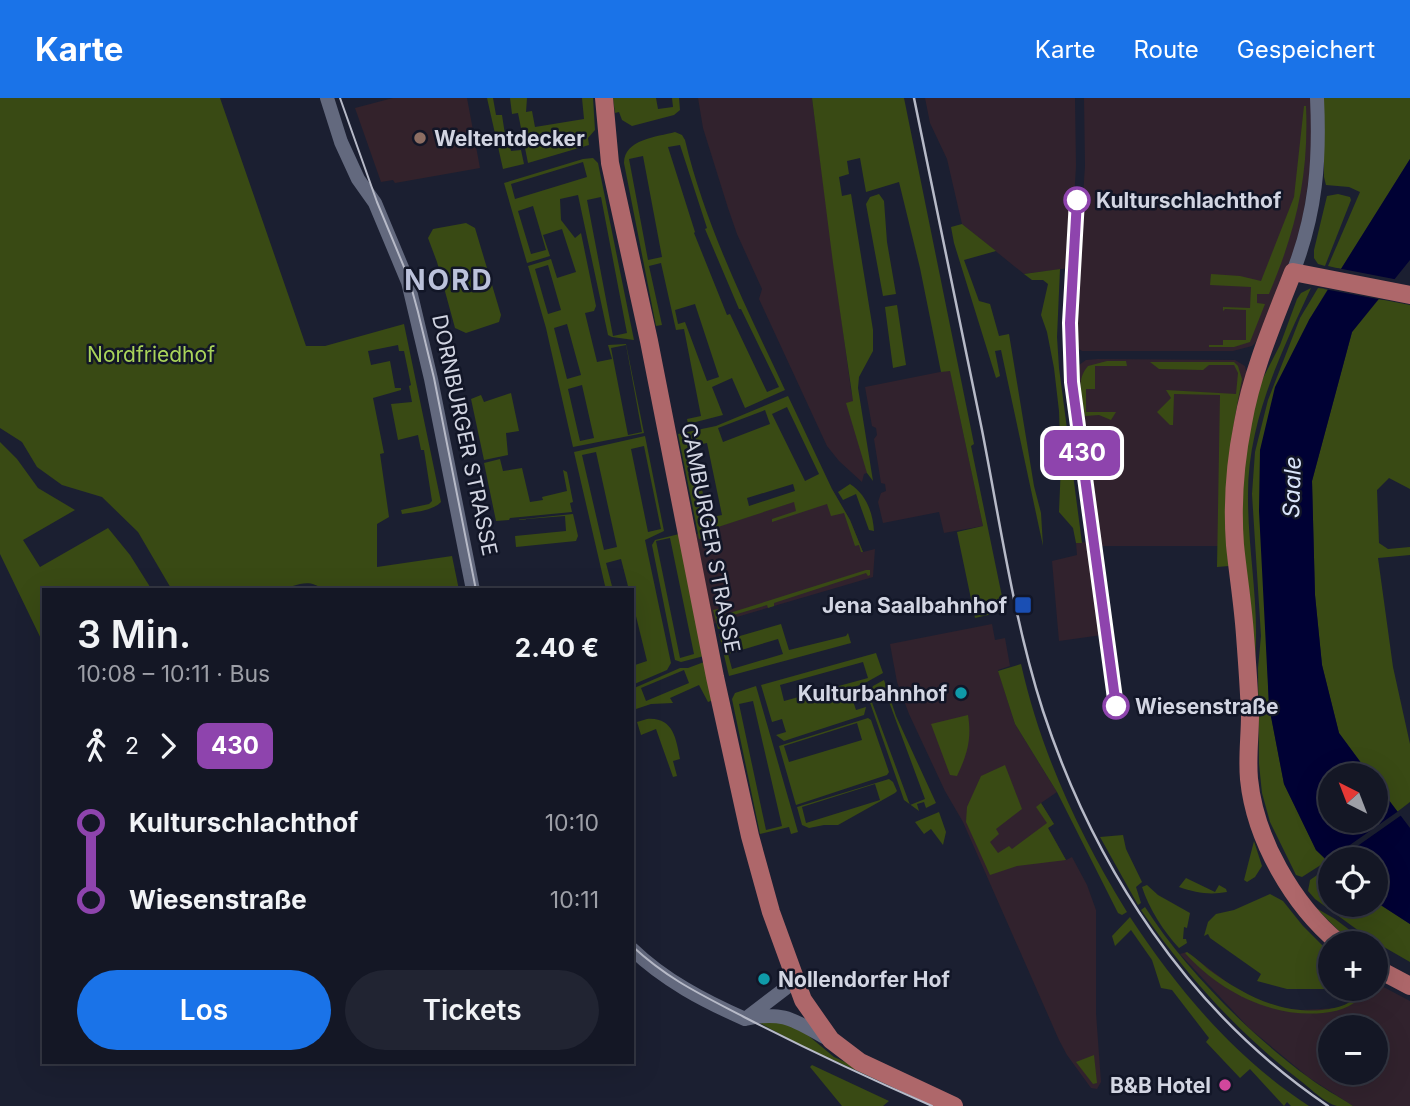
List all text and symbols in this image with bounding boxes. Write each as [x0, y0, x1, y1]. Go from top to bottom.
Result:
text: Karte [35, 29, 123, 69]
text: Karte [1035, 35, 1095, 64]
text: Route [1133, 35, 1199, 64]
text: Gespeichert [1237, 35, 1375, 64]
place label: Weltentdecker [434, 126, 585, 151]
marker: Weltentdecker [412, 130, 428, 146]
marker: Kulturschlachthof [1064, 187, 1090, 213]
place label: Kulturschlachthof [1096, 188, 1282, 213]
district label: NORD [404, 263, 494, 297]
street label: DORNBURGER STRASSE [427, 312, 503, 558]
park label: Nordfriedhof [87, 342, 215, 367]
street label: CAMBURGER STRASSE [676, 421, 746, 655]
line badge: 430 [1042, 430, 1122, 476]
text: 430 [1058, 438, 1106, 467]
water label: Saale [1277, 456, 1307, 518]
place label: Jena Saalbahnhof [822, 593, 1008, 618]
marker: Jena Saalbahnhof [1013, 595, 1033, 615]
text: 3 Min. [77, 611, 191, 657]
text: 2.40 € [515, 632, 599, 663]
text: 10:08 – 10:11 · Bus [77, 660, 270, 688]
place label: Kulturbahnhof [798, 681, 948, 706]
marker: Kulturbahnhof [953, 685, 969, 701]
marker: Wiesenstraße [1103, 693, 1129, 719]
place label: Wiesenstraße [1135, 694, 1279, 719]
icon: walk [77, 727, 115, 765]
icon: forward [149, 727, 187, 765]
text: 430 [211, 731, 259, 760]
text: 2 [125, 732, 139, 760]
north arrow [1318, 763, 1388, 833]
map controls [1318, 763, 1388, 1085]
text: Kulturschlachthof [129, 807, 358, 838]
text: 10:10 [545, 809, 599, 837]
button: locate [1318, 847, 1388, 917]
text: Wiesenstraße [129, 884, 307, 915]
text: 10:11 [550, 886, 599, 914]
button: + [1318, 931, 1388, 1001]
place label: Nollendorfer Hof [778, 967, 950, 992]
button: Los [77, 970, 331, 1050]
button: Tickets [345, 970, 599, 1050]
marker: Nollendorfer Hof [756, 971, 772, 987]
button: − [1318, 1015, 1388, 1085]
place label: B&B Hotel [1110, 1073, 1211, 1098]
marker: B&B Hotel [1217, 1077, 1233, 1093]

